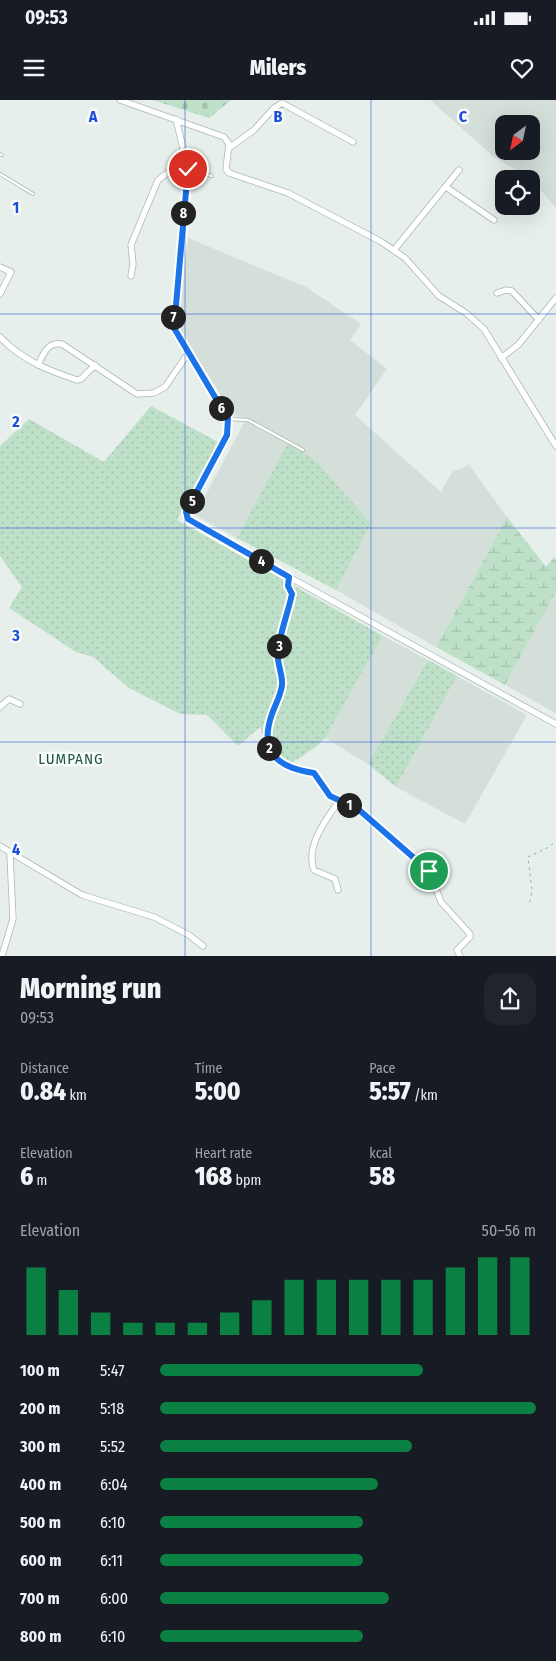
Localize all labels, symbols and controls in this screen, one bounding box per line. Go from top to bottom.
text: 09:53 [25,6,68,29]
icon: menu [20,54,48,82]
text: Milers [250,54,306,81]
icon: heart [508,54,536,82]
text: A [88,107,98,126]
text: B [274,107,283,126]
text: C [459,107,468,126]
north arrow [495,115,540,160]
map controls [495,115,540,215]
pin [167,148,209,190]
icon: check [174,155,202,183]
button: locate [495,170,540,215]
text: 1 [13,198,19,217]
pin: 8 [170,200,196,226]
text: 8 [180,205,187,222]
pin: 7 [160,304,186,330]
text: 7 [171,309,176,326]
pin: 6 [208,396,234,420]
text: 6 [218,400,225,417]
text: 2 [11,412,20,431]
pin: 5 [180,488,204,514]
text: 5 [189,493,196,510]
pin: 4 [248,548,274,574]
text: 4 [258,553,265,570]
text: 3 [11,626,20,645]
pin: 3 [266,634,292,658]
text: 3 [276,638,283,655]
pin: 2 [256,736,282,760]
text: 2 [266,740,273,757]
district label: LUMPANG [38,750,104,768]
pin: 1 [336,792,362,818]
text: 1 [347,797,352,814]
text: 4 [12,840,20,859]
pin [408,850,450,892]
icon: arrive [415,857,443,885]
text: Morning run [20,972,161,1005]
button: share [484,973,536,1025]
text: 09:53 [20,1008,54,1027]
text: Distance [20,1060,69,1077]
text: Time [195,1060,222,1077]
text: Pace [369,1060,395,1077]
text: 0.84 [20,1077,66,1107]
text: 5:00 [195,1077,241,1107]
text: 5:57 [369,1077,411,1107]
text: km [66,1087,87,1104]
text: /km [411,1087,438,1104]
text: Elevation [20,1145,73,1162]
text: Heart rate [195,1145,252,1162]
text: kcal [369,1145,392,1162]
text: 6 [20,1162,33,1192]
text: 168 [195,1162,232,1192]
text: 58 [369,1162,395,1192]
text: m [33,1172,47,1189]
text: bpm [232,1172,261,1189]
text: Elevation [20,1221,80,1240]
text: 50–56 m [482,1221,536,1240]
text: 100 m [20,1361,60,1380]
text: 5:47 [100,1361,125,1380]
text: 200 m [20,1399,60,1418]
text: 5:18 [100,1399,124,1418]
text: 300 m [20,1437,61,1456]
text: 5:52 [100,1437,125,1456]
text: 400 m [20,1475,61,1494]
text: 6:04 [100,1475,127,1494]
text: 500 m [20,1513,61,1532]
text: 6:10 [100,1513,125,1532]
text: 600 m [20,1551,61,1570]
text: 6:11 [100,1551,123,1570]
text: 700 m [20,1589,60,1608]
text: 6:00 [100,1589,128,1608]
text: 800 m [20,1627,61,1646]
text: 6:10 [100,1627,125,1646]

